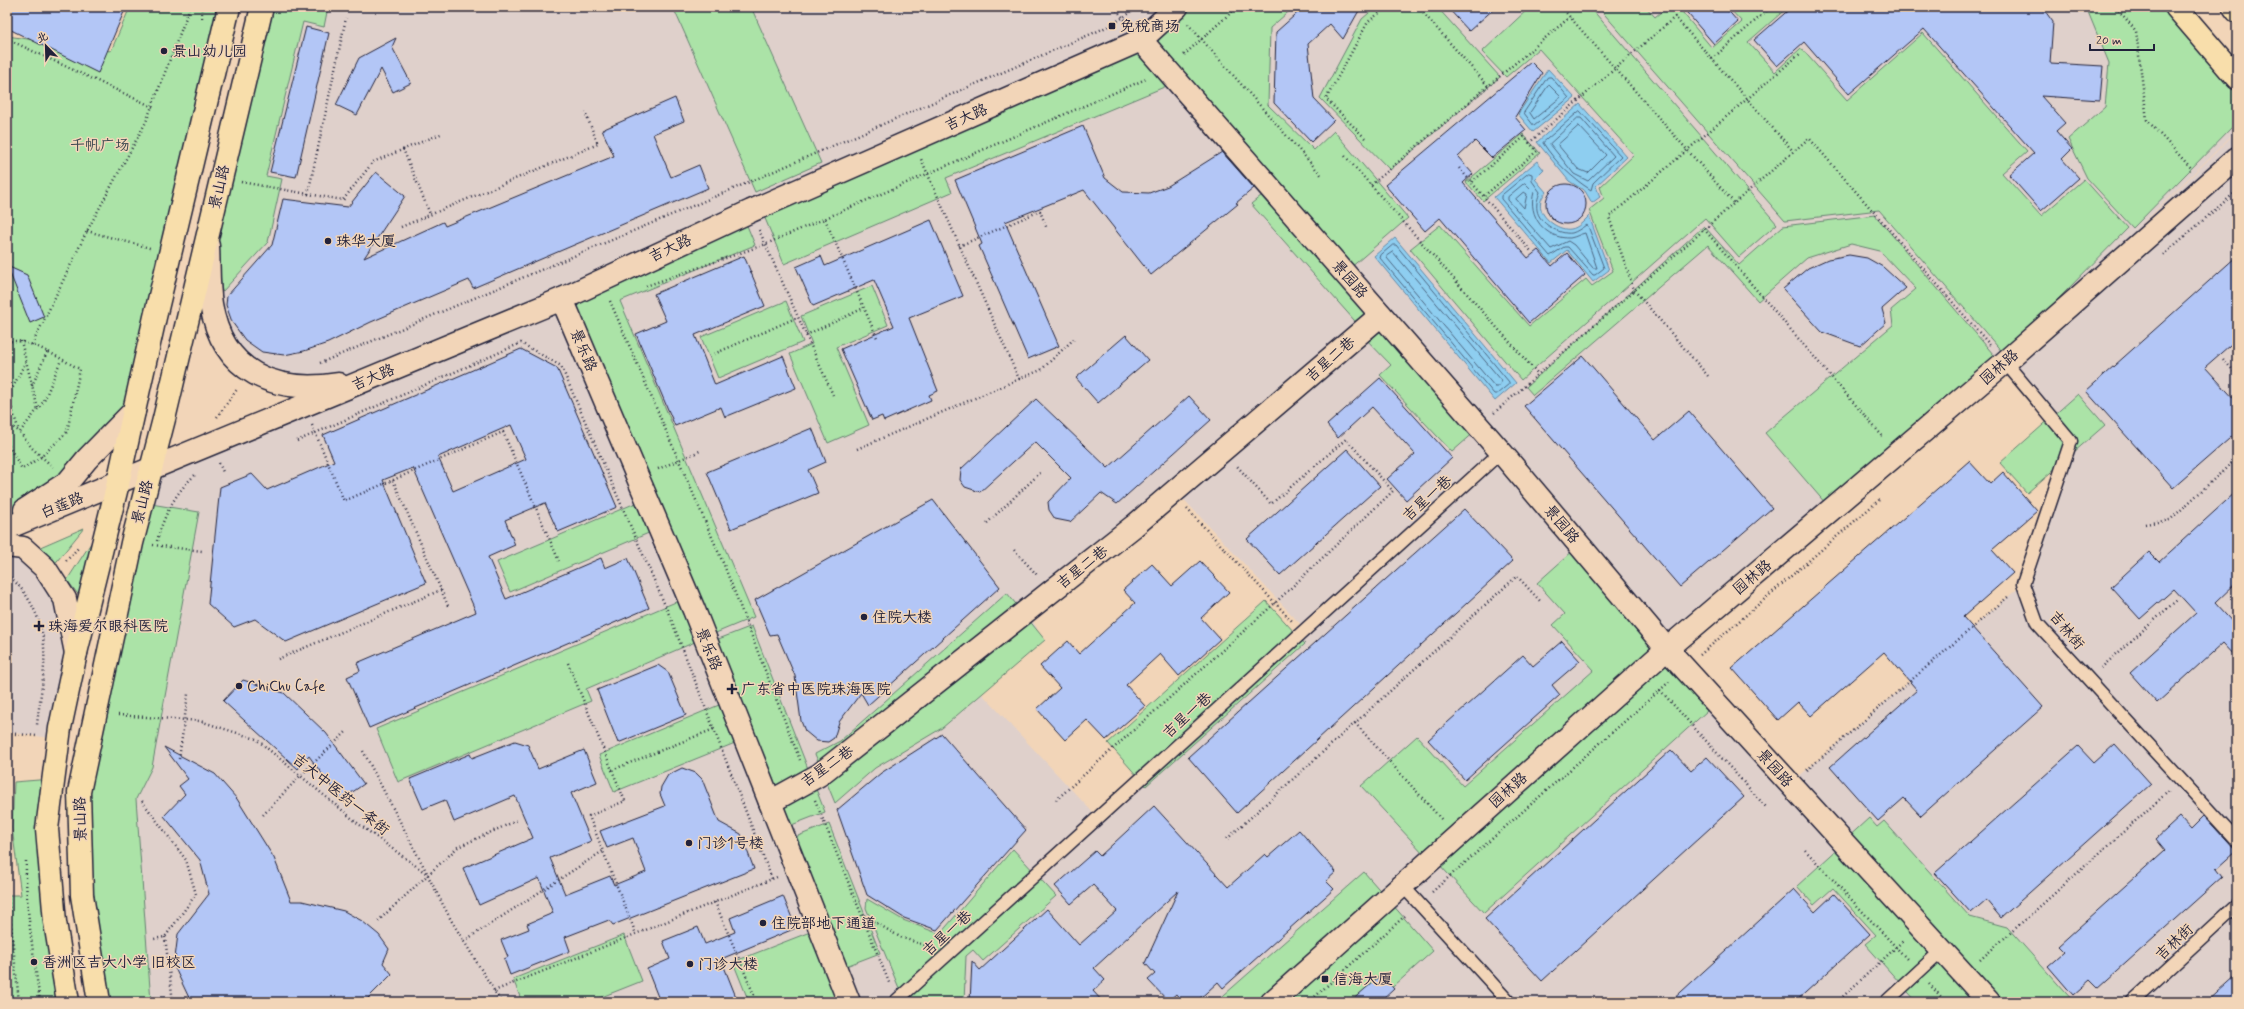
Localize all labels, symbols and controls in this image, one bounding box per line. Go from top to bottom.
place label: 免税商场 [1120,17,1180,37]
marker: 免税商场 [1107,21,1117,31]
north arrow [26,26,66,66]
scale bar [2090,26,2154,52]
text: 北 [35,29,50,46]
text: 20 m [2096,33,2122,49]
place label: 景山幼儿园 [172,42,247,62]
marker: 景山幼儿园 [159,46,169,56]
street label: 吉大路 [942,100,991,136]
park label: 千帆广场 [70,136,130,156]
street label: 景山路 [205,163,235,211]
street label: 吉大路 [646,230,695,267]
place label: 珠华大厦 [336,232,396,252]
marker: 珠华大厦 [323,236,333,246]
street label: 景园路 [1327,256,1372,303]
street label: 景乐路 [565,326,601,375]
street label: 吉星二巷 [1301,333,1360,387]
street label: 园林路 [1976,345,2023,390]
street label: 吉大路 [349,360,398,396]
street label: 吉星一巷 [1399,471,1457,526]
street label: 景山路 [128,478,158,527]
street label: 白莲路 [38,488,87,524]
street label: 景园路 [1539,501,1583,548]
street label: 吉星二巷 [1053,541,1112,594]
street label: 园林路 [1729,556,1776,600]
street label: 吉林街 [2044,607,2088,654]
place label: 住院大楼 [872,608,932,628]
marker: 住院大楼 [859,612,869,622]
place label: 珠海爱尔眼科医院 [48,617,168,637]
marker: 珠海爱尔眼科医院 [33,620,45,632]
street label: 景乐路 [690,625,726,674]
place label: ChiChu Cafe [247,677,325,697]
place label: 广东省中医院珠海医院 [741,680,891,700]
marker: ChiChu Cafe [234,681,244,691]
marker: 广东省中医院珠海医院 [726,683,738,695]
street label: 吉星一巷 [1159,688,1217,743]
street label: 吉星二巷 [797,741,858,792]
street label: 景园路 [1752,745,1797,792]
street label: 吉大中医药一条街 [287,749,393,840]
street label: 园林路 [1485,768,1532,813]
street label: 景山路 [71,796,91,842]
place label: 门诊1号楼 [697,834,764,854]
marker: 门诊1号楼 [684,838,694,848]
street label: 吉星一巷 [919,906,977,961]
place label: 住院部地下通道 [771,914,876,934]
marker: 住院部地下通道 [758,918,768,928]
street label: 吉林街 [2151,920,2198,965]
place label: 香洲区吉大小学 旧校区 [42,953,196,973]
place label: 门诊大楼 [698,955,758,975]
marker: 香洲区吉大小学 旧校区 [29,957,39,967]
marker: 门诊大楼 [685,959,695,969]
place label: 信海大厦 [1333,970,1393,990]
marker: 信海大厦 [1320,974,1330,984]

